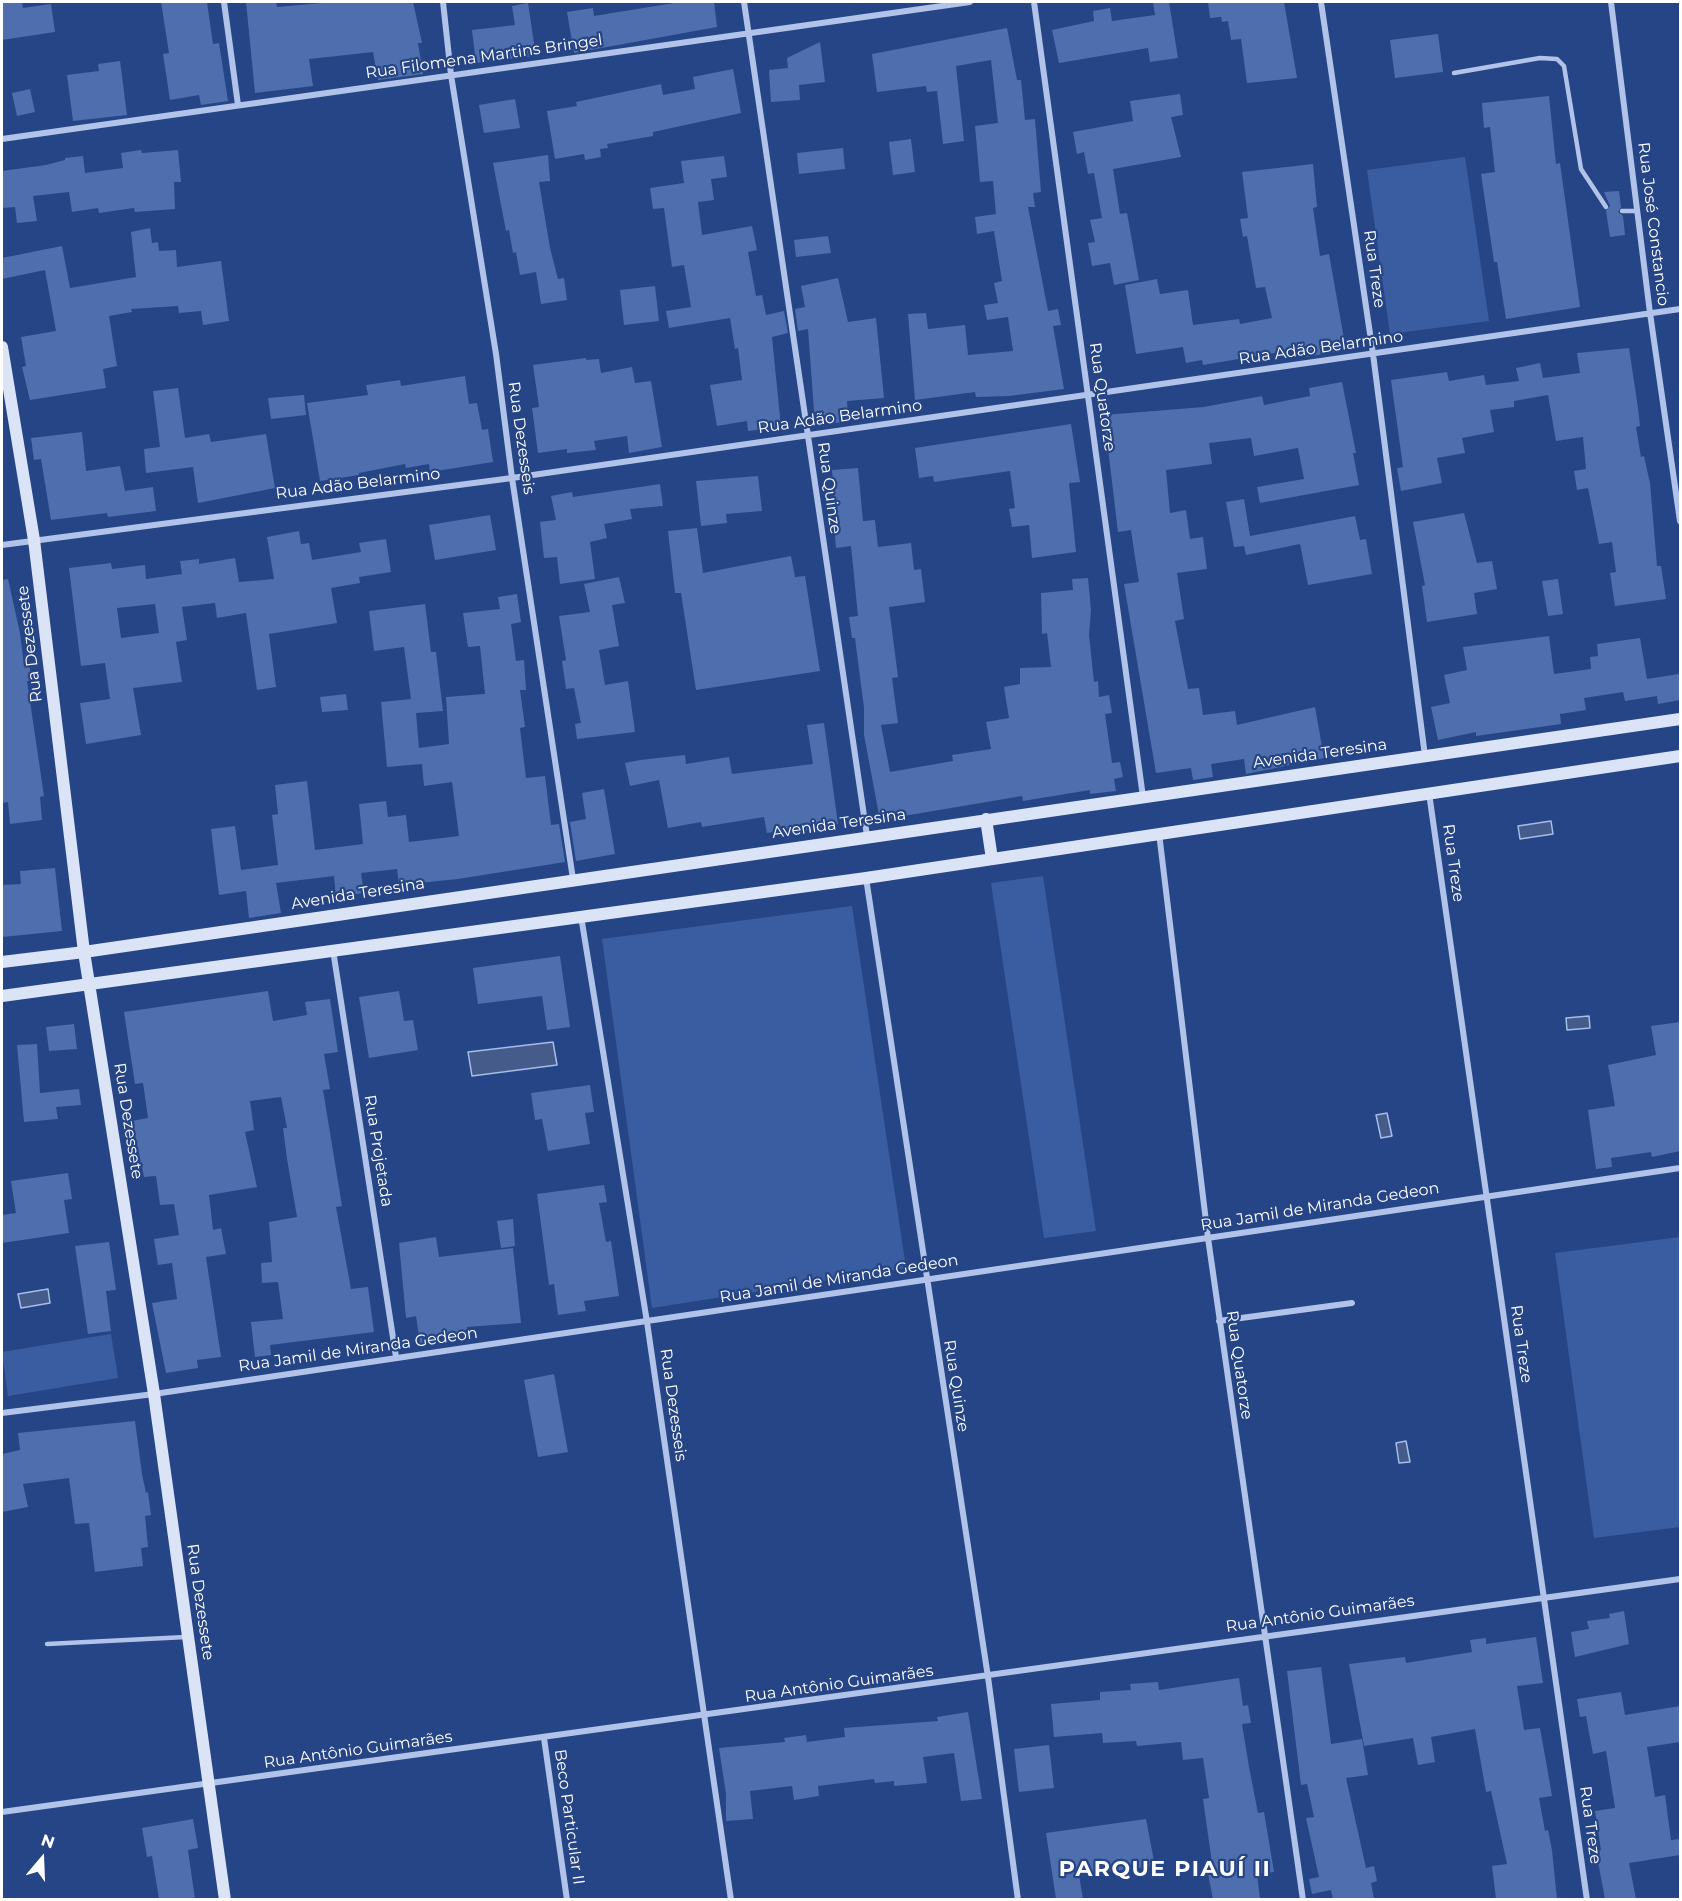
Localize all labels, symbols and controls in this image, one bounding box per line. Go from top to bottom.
street label: Rua Filomena Martins Bringel [364,31,604,83]
street label: Rua José Constancio [1633,141,1673,307]
street label: Rua Treze [1359,229,1389,309]
street label: Rua Adão Belarmino [1238,327,1404,369]
street label: Rua Quatorze [1085,341,1119,453]
street label: Rua Dezesseis [504,380,538,496]
street label: Rua Adão Belarmino [757,396,923,438]
street label: Rua Quinze [813,441,845,535]
street label: Rua Adão Belarmino [275,464,441,504]
street label: Rua Dezessete [13,584,47,704]
street label: Avenida Teresina [1252,735,1388,773]
street label: Avenida Teresina [771,805,907,843]
street label: Rua Treze [1438,823,1468,903]
street label: Avenida Teresina [290,874,426,914]
street label: Rua Dezessete [109,1061,147,1181]
street label: Rua Projetada [360,1094,396,1208]
street label: Rua Jamil de Miranda Gedeon [1199,1179,1441,1235]
street label: Rua Jamil de Miranda Gedeon [718,1251,960,1307]
street label: Rua Treze [1506,1304,1536,1384]
street label: Rua Quatorze [1222,1309,1256,1421]
street label: Rua Jamil de Miranda Gedeon [237,1324,479,1376]
street label: Rua Quinze [939,1339,973,1433]
street label: Rua Dezesseis [656,1347,690,1463]
street label: Rua Dezessete [182,1542,218,1662]
street label: Rua Antônio Guimarães [1224,1591,1416,1637]
street label: Rua Antônio Guimarães [743,1661,935,1707]
street label: Rua Antônio Guimarães [262,1727,454,1773]
street label: Beco Particular II [550,1748,588,1886]
street label: Rua Treze [1575,1785,1605,1865]
north arrow [12,1829,72,1889]
text: N [39,1830,57,1853]
district label: PARQUE PIAUÍ II [1059,1857,1271,1883]

